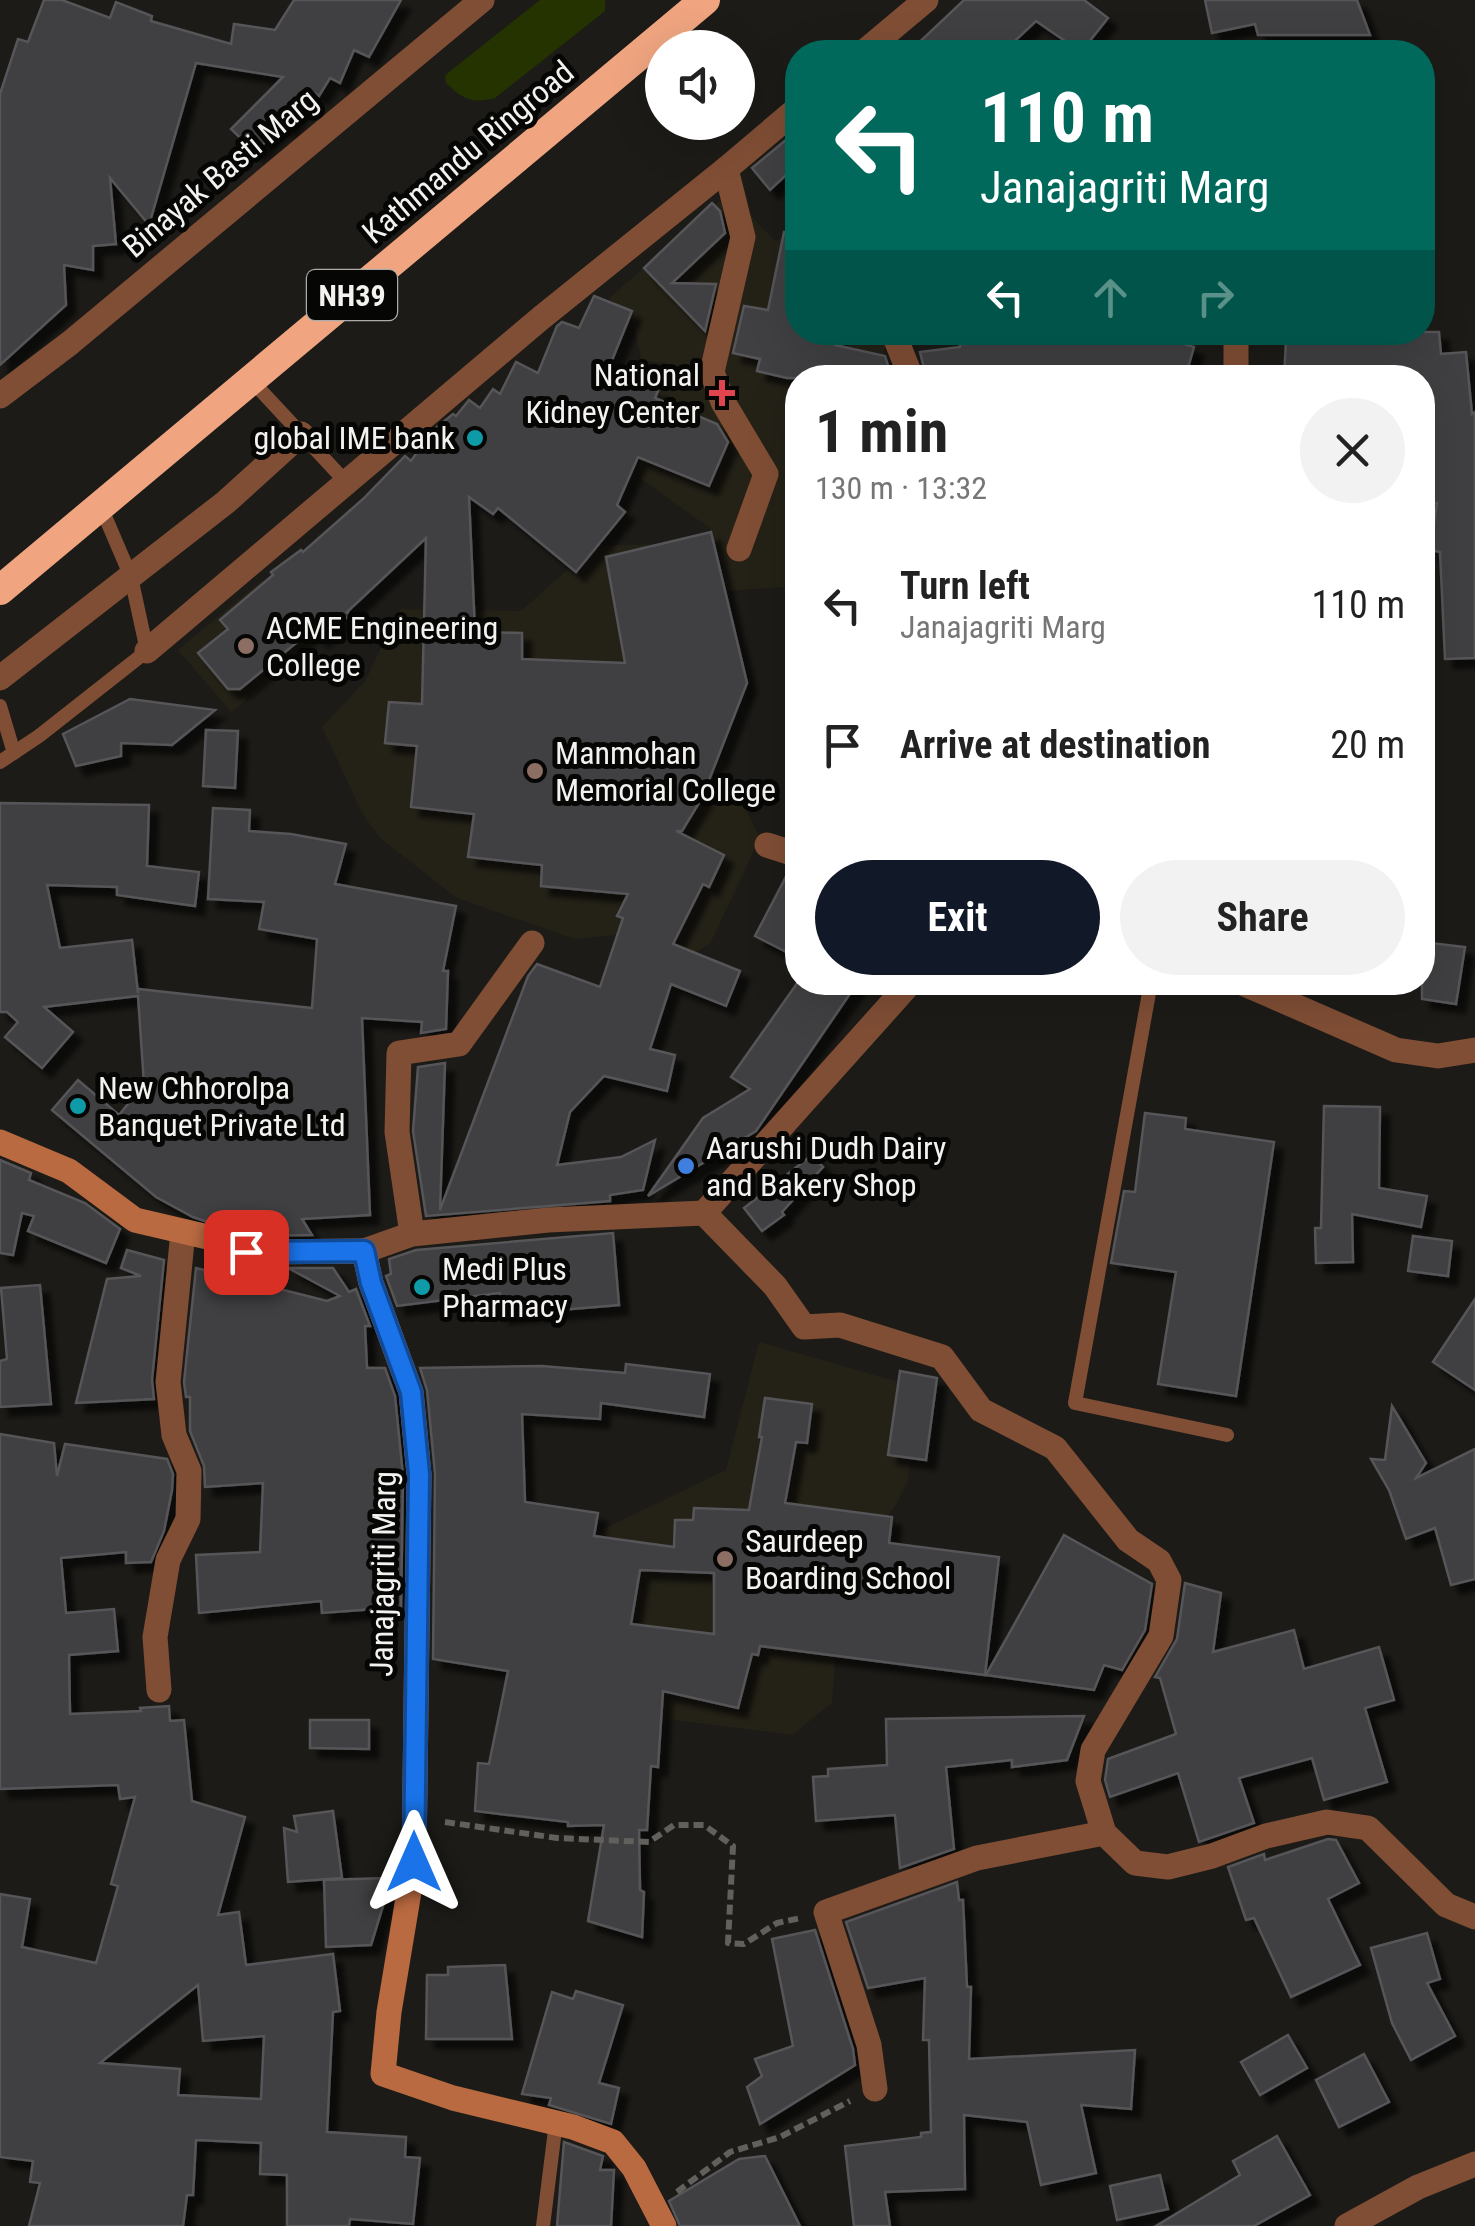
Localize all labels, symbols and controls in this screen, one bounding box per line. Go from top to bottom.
map controls [645,30,755,140]
button: sound [645,30,755,140]
street label: Kathmandu Ringroad [355,53,581,251]
text: 110 m [980,77,1154,159]
icon: left [815,80,945,210]
street label: Binayak Basti Marg [115,81,325,265]
text: Janajagriti Marg [980,161,1270,214]
road number: NH39 [307,270,397,320]
icon: left [978,270,1033,325]
icon: ahead [1083,270,1138,325]
icon: right [1188,270,1243,325]
place label: National Kidney Center [526,356,700,431]
marker: National Kidney Center [709,380,735,406]
text: 1 min [815,396,948,467]
button: close [1300,398,1405,503]
place label: global IME bank [254,419,456,457]
marker: global IME bank [464,427,486,449]
text: 130 m · 13:32 [815,469,987,507]
text: Turn left [900,564,1030,608]
icon: left [815,578,870,633]
text: 110 m [1311,583,1405,627]
text: Janajagriti Marg [900,608,1106,646]
place label: ACME Engineering College [266,609,498,684]
marker: ACME Engineering College [235,635,257,657]
icon: arrive [815,718,870,773]
text: Arrive at destination [900,723,1210,767]
text: 20 m [1330,723,1405,767]
place label: Manmohan Memorial College [555,734,776,809]
marker: Manmohan Memorial College [524,760,546,782]
button: Exit [815,860,1100,975]
button: Share [1120,860,1405,975]
place label: New Chhorolpa Banquet Private Ltd [98,1069,346,1144]
marker: New Chhorolpa Banquet Private Ltd [67,1095,89,1117]
place label: Aarushi Dudh Dairy and Bakery Shop [706,1129,946,1204]
marker: Aarushi Dudh Dairy and Bakery Shop [675,1155,697,1177]
pin [204,1210,289,1295]
icon: arrive [219,1225,274,1280]
place label: Medi Plus Pharmacy [442,1250,568,1325]
marker: Medi Plus Pharmacy [411,1276,433,1298]
street label: Janajagriti Marg [362,1471,404,1677]
place label: Saurdeep Boarding School [745,1522,951,1597]
marker: Saurdeep Boarding School [714,1548,736,1570]
position arrow [362,1810,466,1914]

